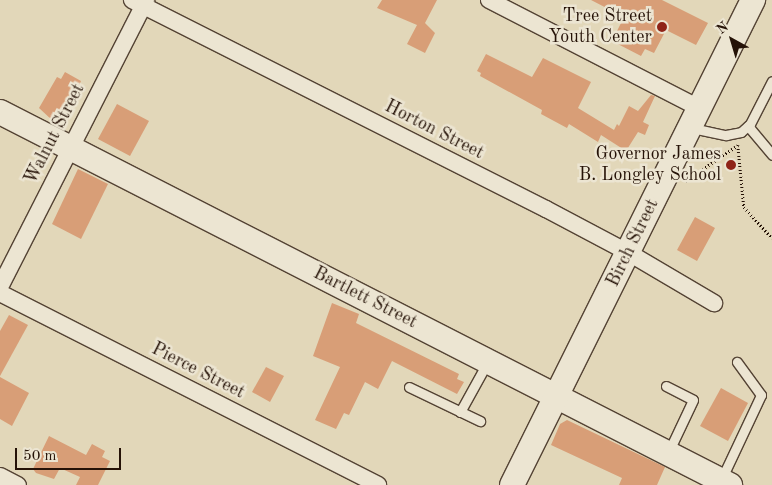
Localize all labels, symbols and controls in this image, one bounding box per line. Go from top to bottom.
place label: Tree Street Youth Center [549,6,652,48]
north arrow [707,15,757,65]
text: N [714,20,731,37]
marker: Tree Street Youth Center [656,21,668,33]
street label: Walnut Street [20,80,90,188]
street label: Horton Street [381,96,487,164]
place label: Governor James B. Longley School [579,144,721,186]
marker: Governor James B. Longley School [725,159,737,171]
street label: Birch Street [602,196,664,290]
street label: Bartlett Street [310,263,420,333]
street label: Pierce Street [148,338,248,404]
scale bar [18,438,124,470]
text: 50 m [23,449,57,464]

